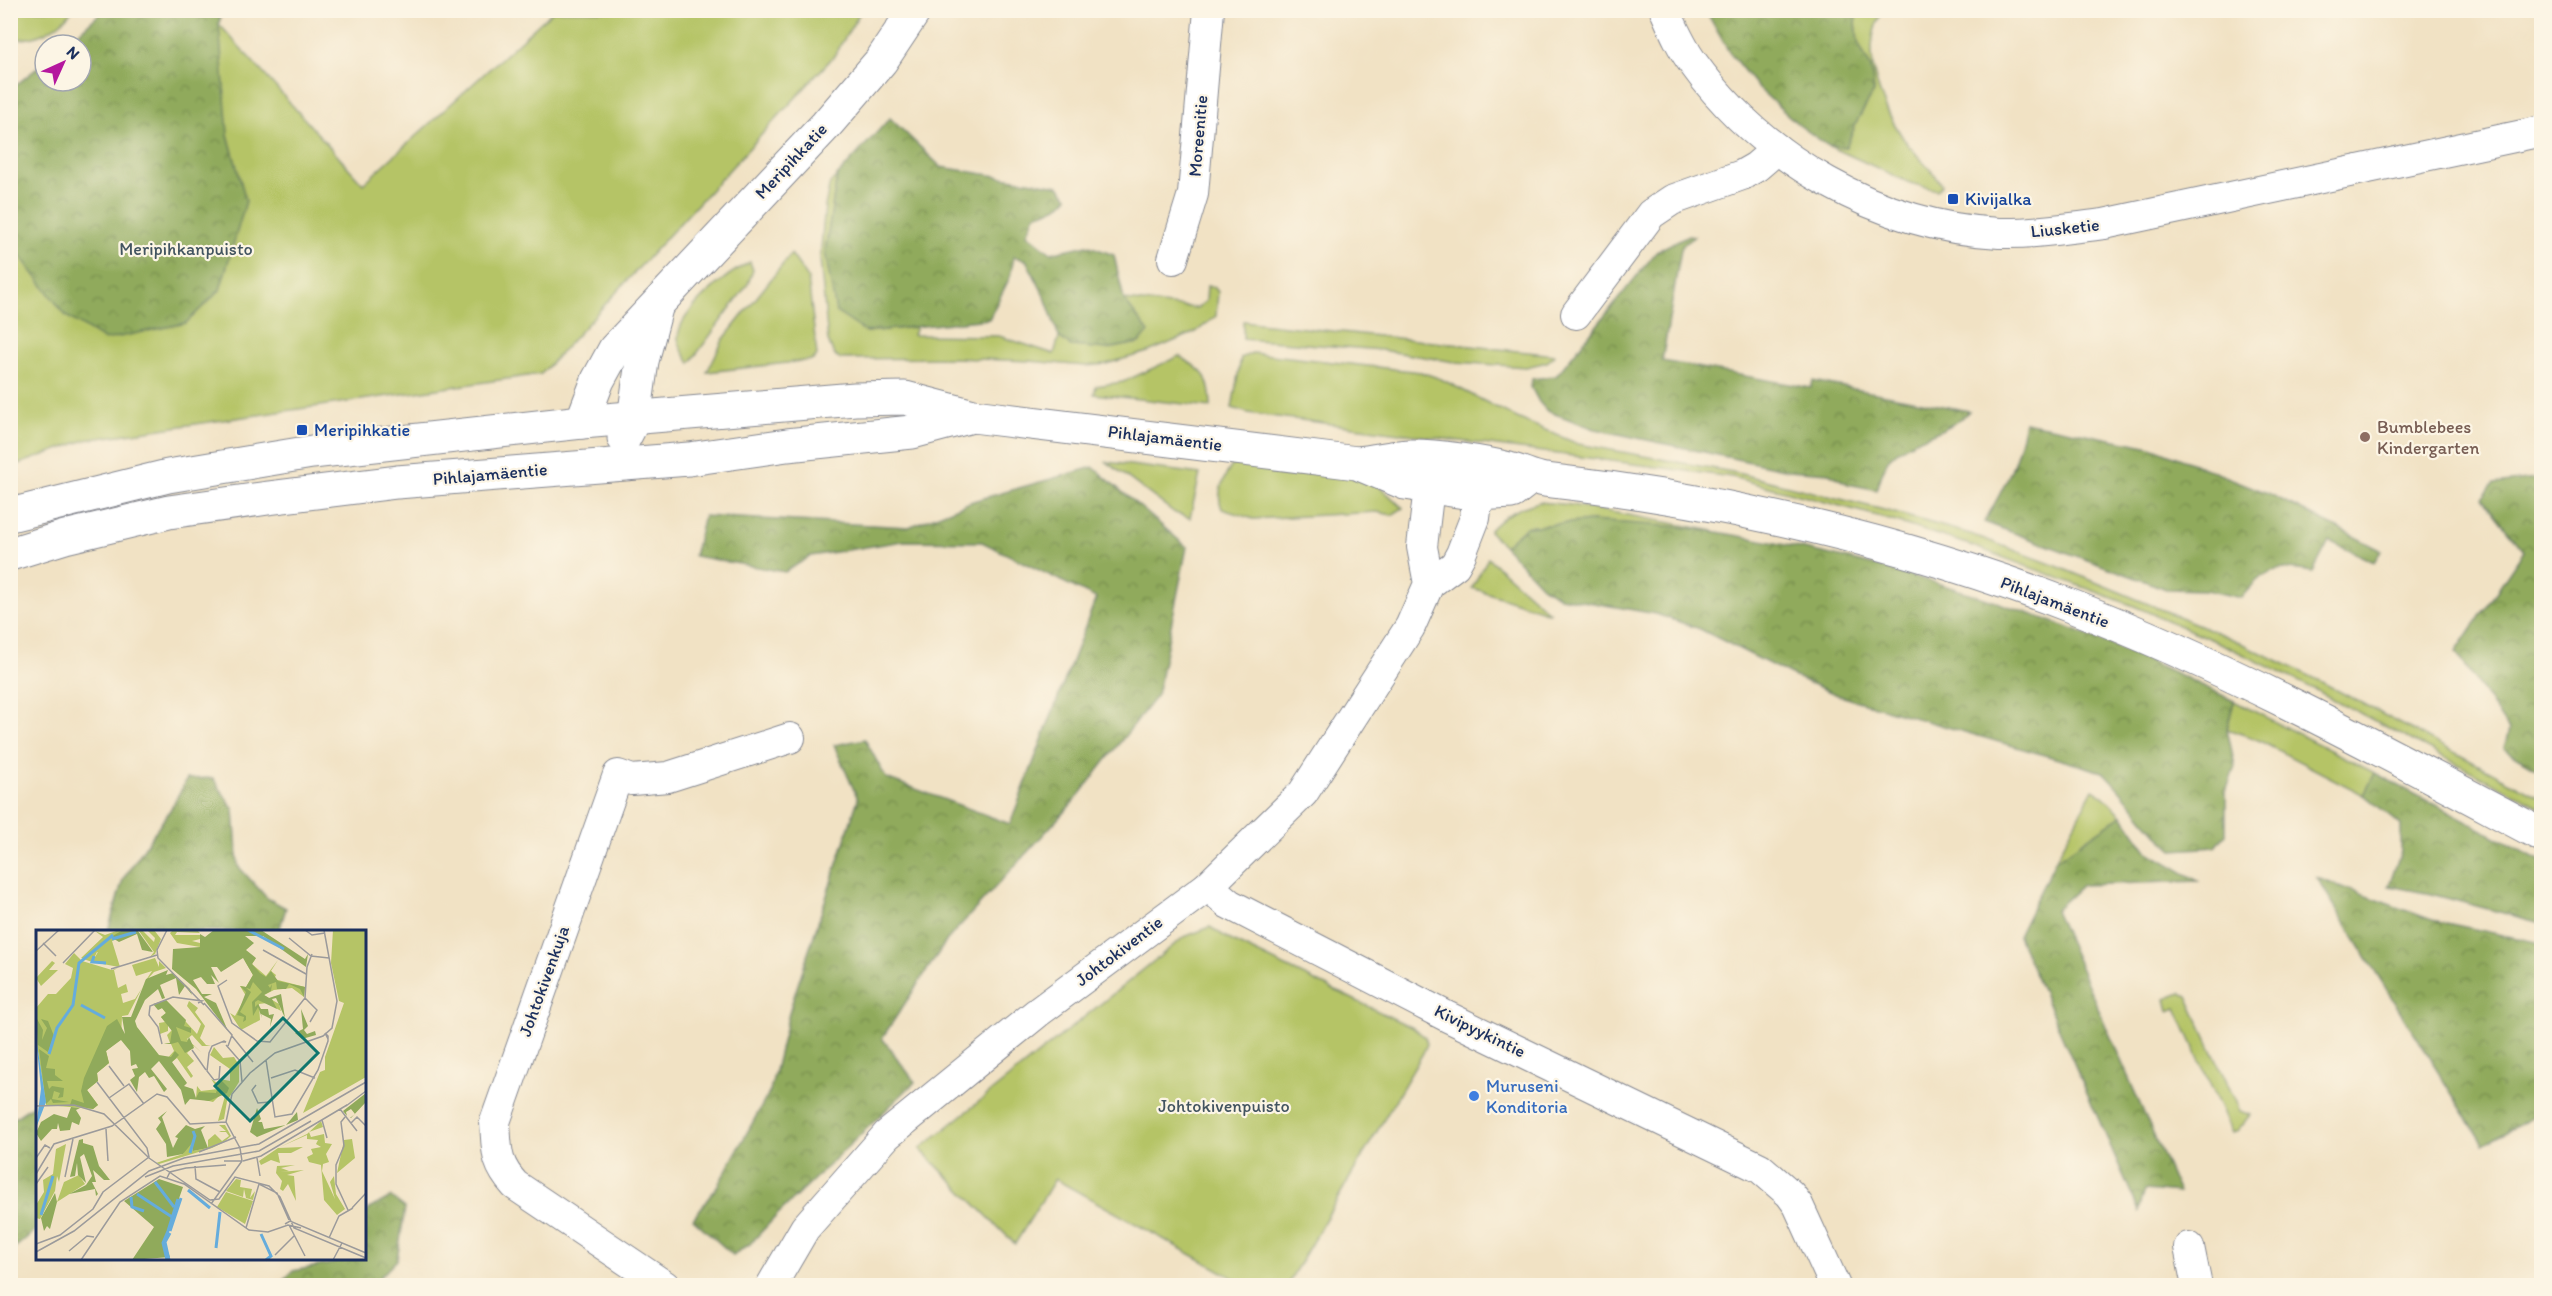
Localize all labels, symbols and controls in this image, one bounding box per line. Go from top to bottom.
north arrow [33,33,93,93]
text: N [63,42,84,63]
street label: Moreenitie [1183,94,1213,178]
street label: Meripihkatie [750,118,832,204]
place label: Kivijalka [1965,188,2032,210]
marker: Kivijalka [1946,192,1960,206]
street label: Liusketie [2029,213,2101,243]
park label: Meripihkanpuisto [119,238,253,260]
place label: Bumblebees Kindergarten [2377,416,2480,459]
place label: Meripihkatie [314,419,410,441]
street label: Pihlajamäentie [1107,420,1223,456]
marker: Meripihkatie [295,423,309,437]
marker: Bumblebees Kindergarten [2358,430,2372,444]
street label: Pihlajamäentie [432,458,548,490]
street label: Pihlajamäentie [1997,571,2113,633]
street label: Johtokiventie [1071,911,1167,991]
street label: Johtokivenkuja [514,922,574,1040]
inset map [36,930,366,1260]
street label: Kivipyykintie [1431,999,1529,1063]
place label: Muruseni Konditoria [1486,1075,1568,1118]
marker: Muruseni Konditoria [1467,1089,1481,1103]
park label: Johtokivenpuisto [1158,1095,1290,1117]

